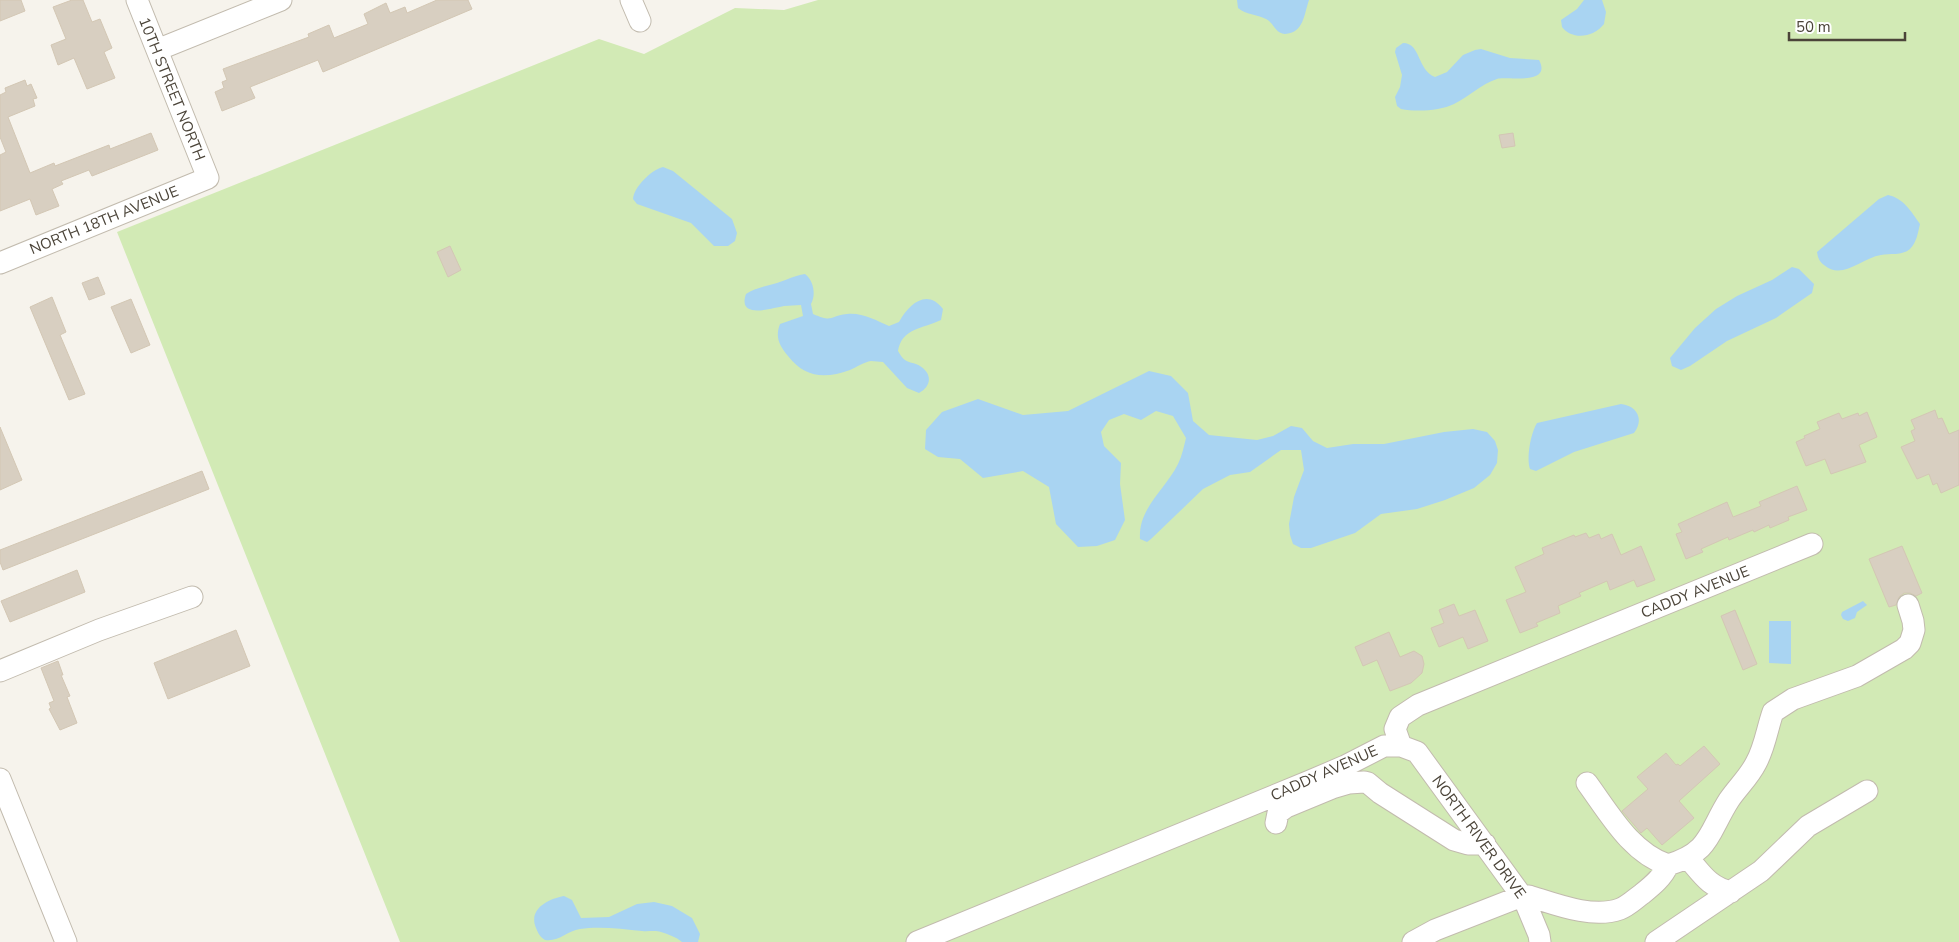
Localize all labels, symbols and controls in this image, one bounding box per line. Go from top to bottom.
scale bar [1789,10,1905,42]
street label: 10TH STREET NORTH [134,14,210,164]
text: 50 m [1796,17,1831,37]
street label: NORTH 18TH AVENUE [27,181,181,259]
street label: CADDY AVENUE [1638,561,1752,623]
street label: CADDY AVENUE [1267,740,1381,806]
street label: NORTH RIVER DRIVE [1428,771,1530,903]

